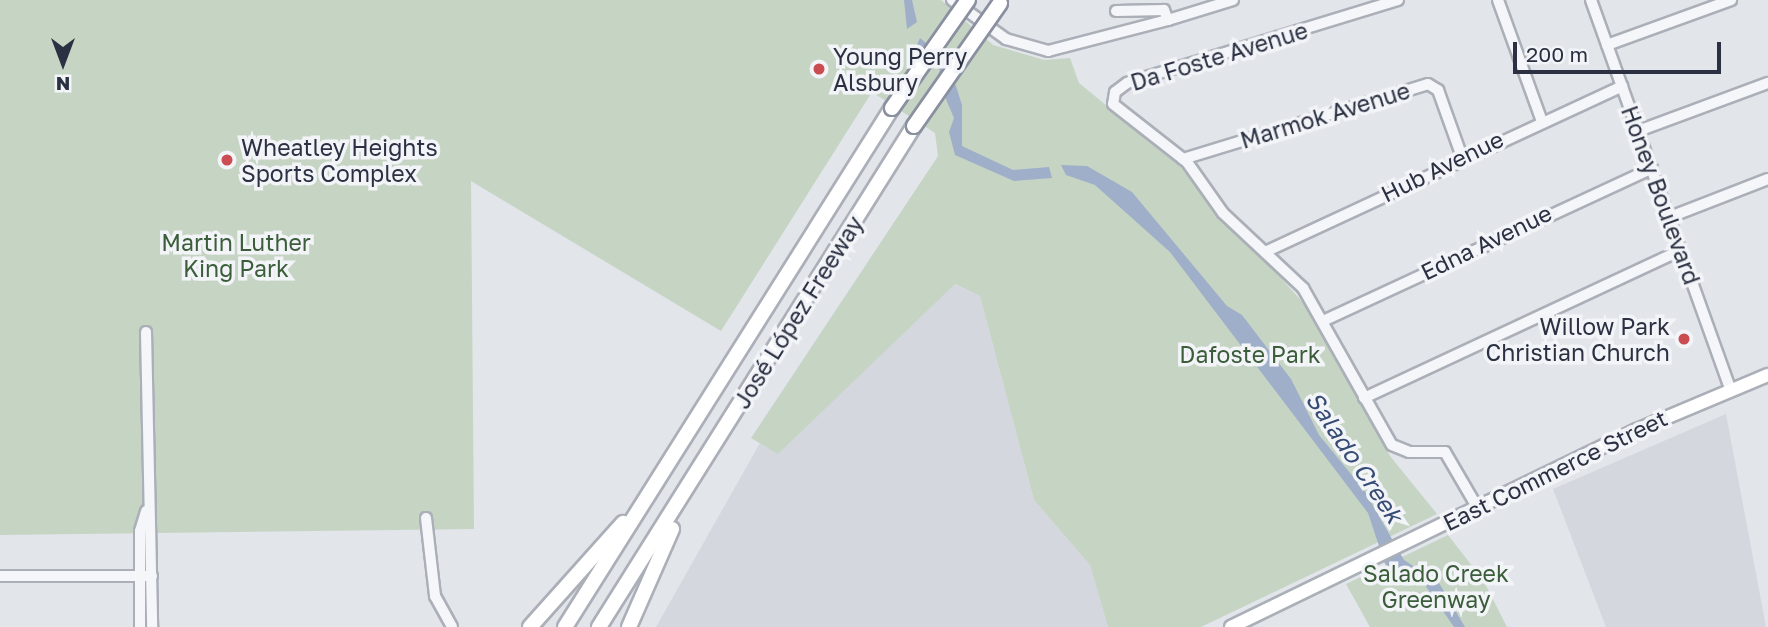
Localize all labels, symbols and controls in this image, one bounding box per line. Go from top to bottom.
street label: Da Foste Avenue [1127,16,1311,96]
north arrow [28,28,98,98]
scale bar [1516,28,1724,72]
text: 200 m [1526,41,1588,67]
place label: Young Perry Alsbury [833,42,967,96]
marker: Young Perry Alsbury [811,61,827,77]
text: N [56,73,70,96]
street label: Marmok Avenue [1237,76,1413,154]
street label: Honey Boulevard [1616,102,1706,288]
street label: Hub Avenue [1376,125,1508,207]
place label: Wheatley Heights Sports Complex [241,133,438,187]
marker: Wheatley Heights Sports Complex [219,152,235,168]
street label: Edna Avenue [1416,198,1556,286]
street label: José López Freeway [727,211,869,413]
park label: Martin Luther King Park [161,228,311,282]
place label: Willow Park Christian Church [1486,312,1670,366]
marker: Willow Park Christian Church [1676,331,1692,347]
park label: Dafoste Park [1179,340,1321,368]
water label: Salado Creek [1301,386,1409,528]
street label: East Commerce Street [1438,404,1672,536]
park label: Salado Creek Greenway [1363,559,1509,613]

